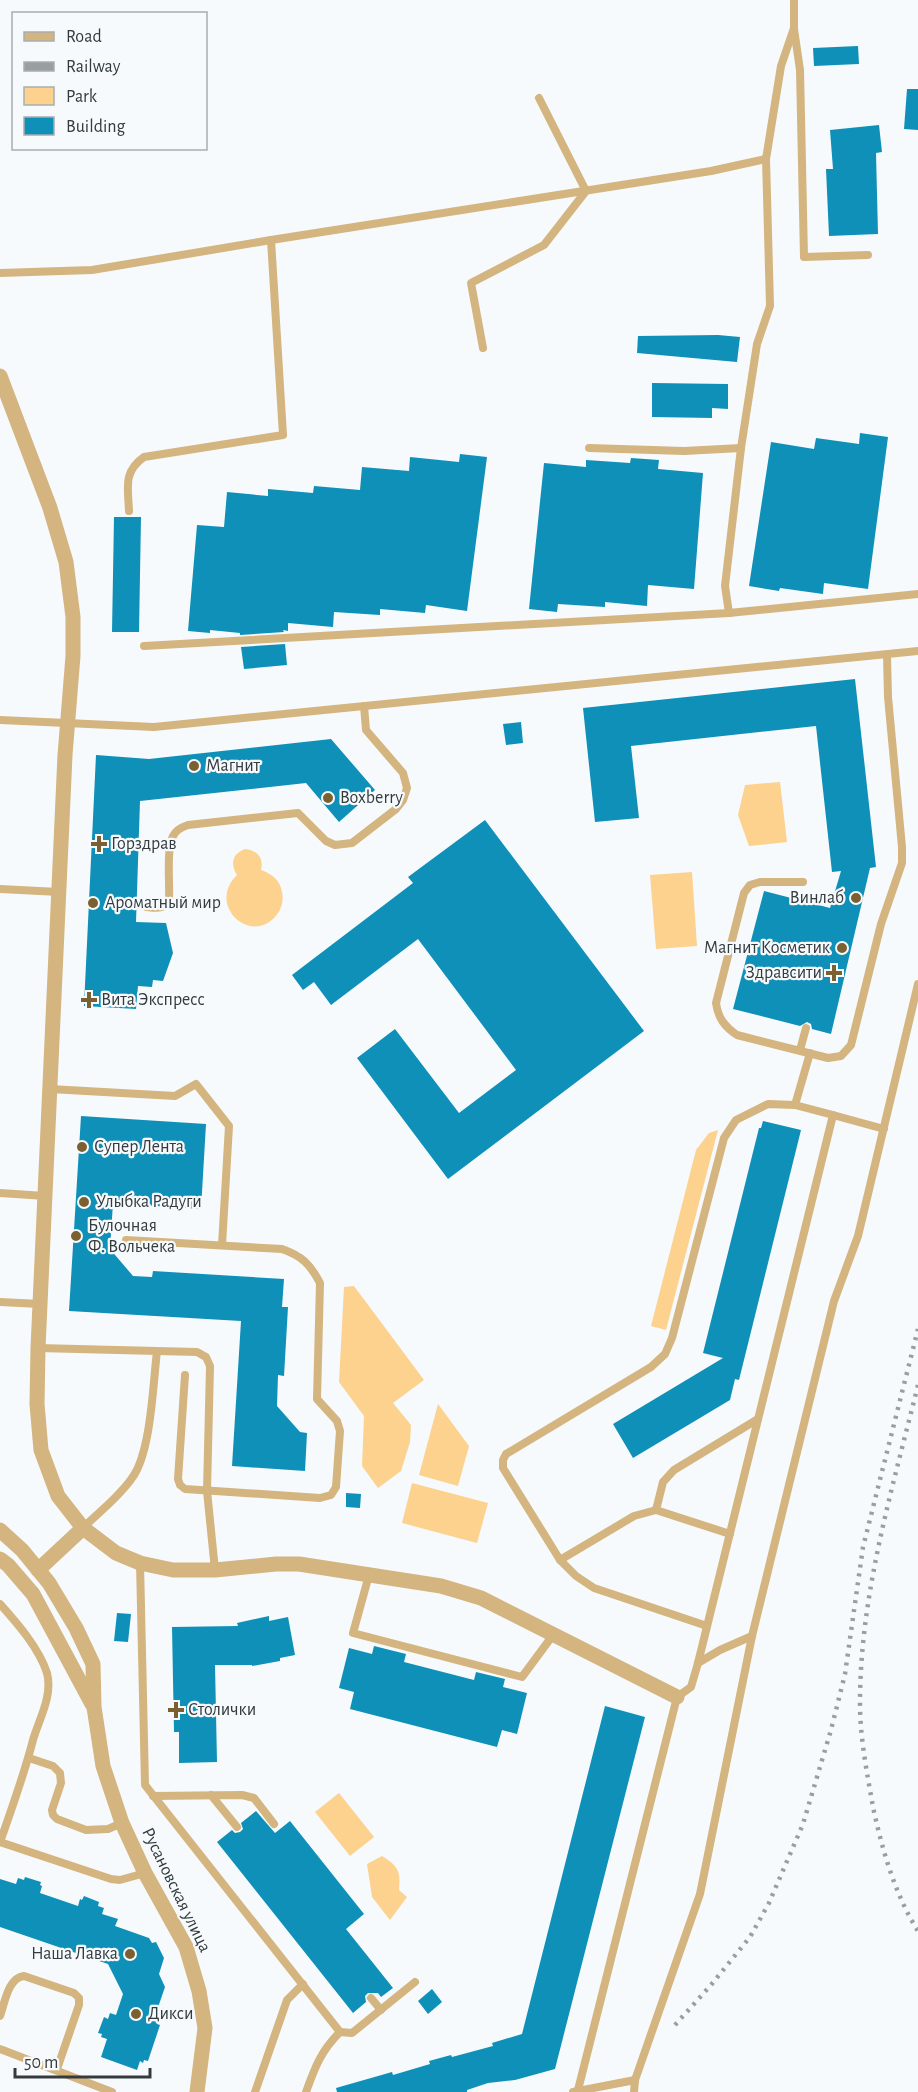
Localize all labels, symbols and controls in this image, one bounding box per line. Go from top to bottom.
legend [12,12,207,150]
text: Road [66,28,102,46]
text: Railway [66,58,121,76]
text: Park [66,88,98,106]
text: Building [66,118,126,136]
place label: Магнит [206,757,261,775]
marker: Магнит [187,759,201,773]
place label: Boxberry [340,789,403,807]
marker: Boxberry [321,791,335,805]
place label: Горздрав [111,835,177,853]
marker: Горздрав [92,837,106,851]
place label: Винлаб [790,888,844,907]
marker: Винлаб [849,891,863,905]
place label: Ароматный мир [105,894,221,912]
marker: Ароматный мир [86,896,100,910]
place label: Магнит Косметик [704,939,831,957]
marker: Магнит Косметик [835,941,849,955]
place label: Здравсити [746,964,822,982]
marker: Здравсити [827,966,841,980]
place label: Вита Экспресс [101,991,205,1009]
marker: Вита Экспресс [82,993,96,1007]
place label: Супер Лента [94,1138,184,1156]
marker: Супер Лента [75,1140,89,1154]
place label: Улыбка Радуги [96,1192,202,1211]
marker: Улыбка Радуги [77,1195,91,1209]
place label: Булочная Ф. Вольчека [88,1217,175,1256]
marker: Булочная Ф. Вольчека [69,1229,83,1243]
place label: Столички [188,1701,256,1719]
marker: Столички [169,1703,183,1717]
street label: Русановская улица [138,1825,214,1955]
place label: Наша Лавка [31,1945,118,1963]
marker: Наша Лавка [123,1947,137,1961]
place label: Дикси [148,2005,194,2023]
marker: Дикси [129,2007,143,2021]
scale bar [15,2041,150,2079]
text: 50 m [24,2054,58,2072]

